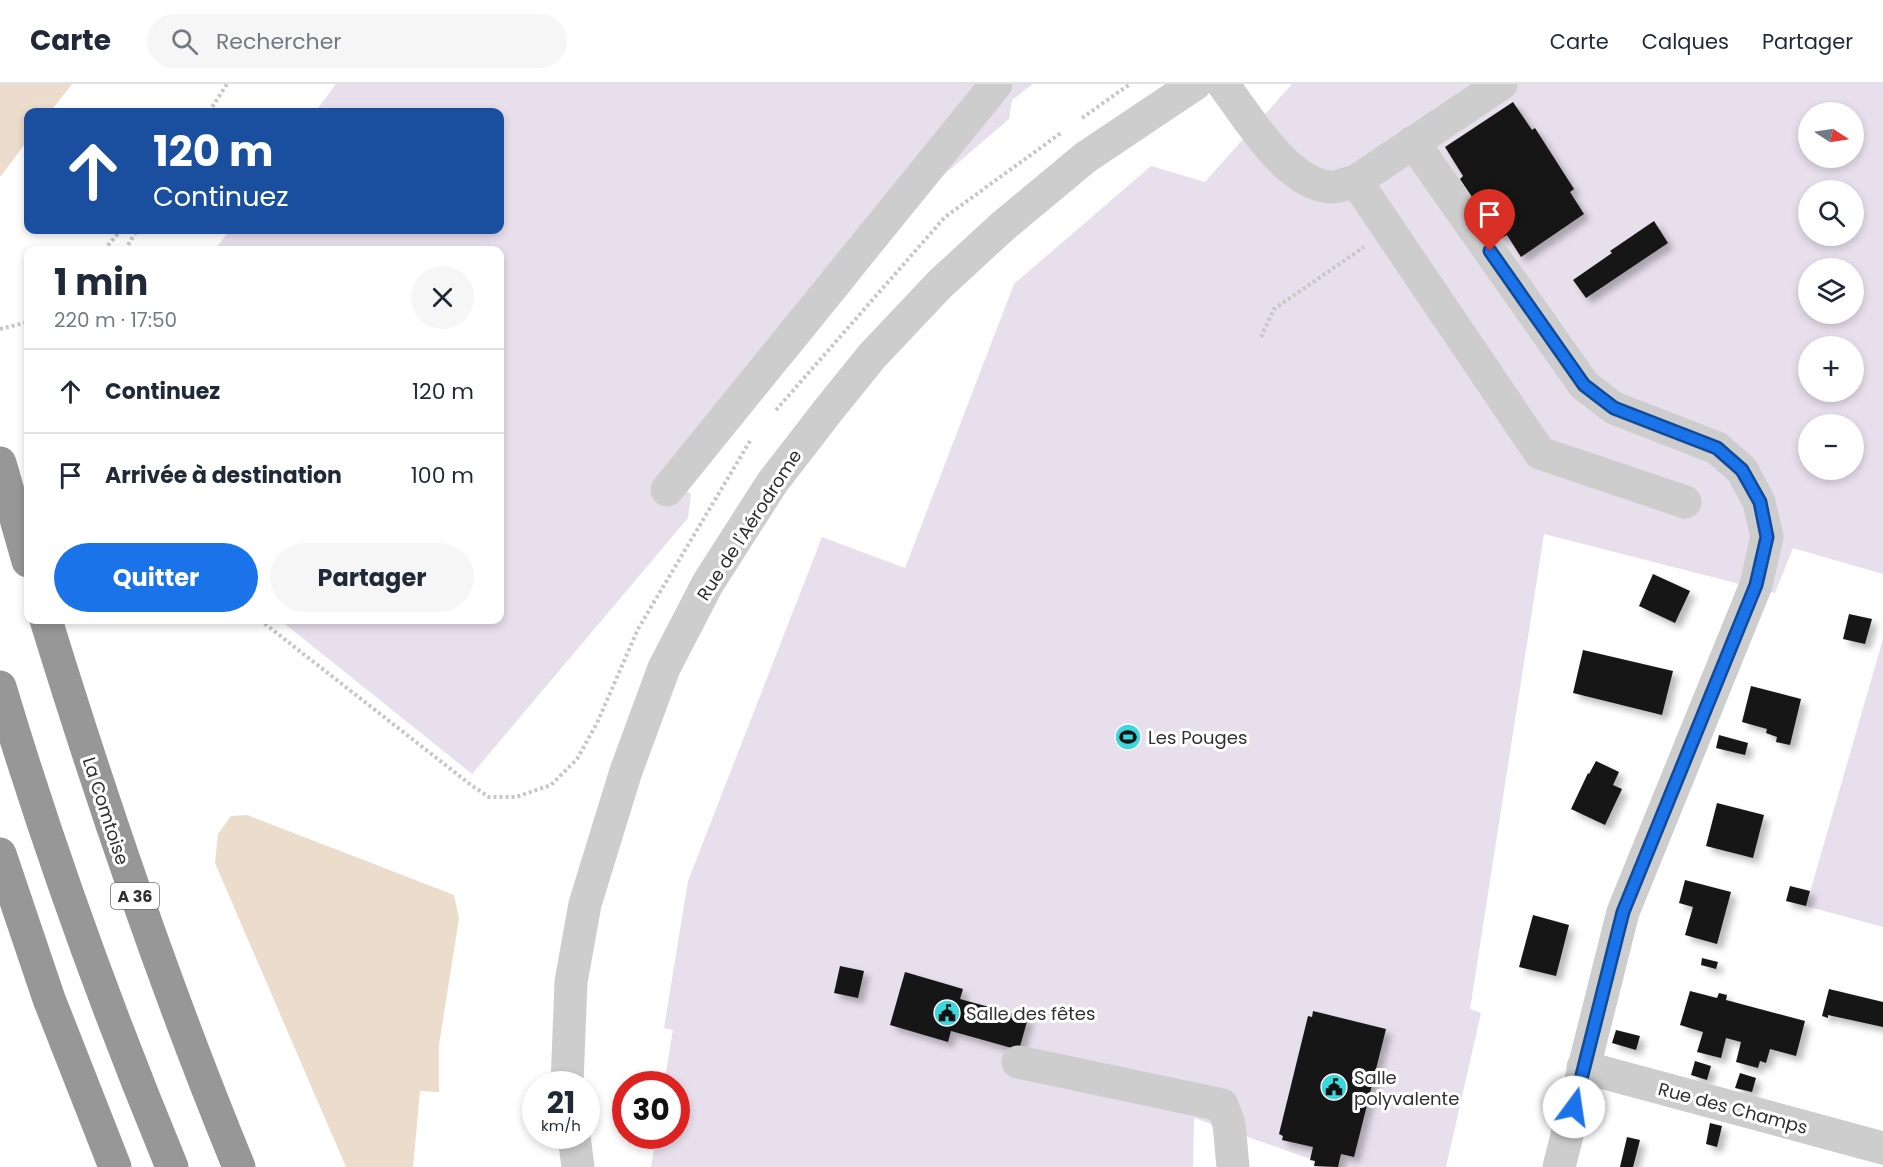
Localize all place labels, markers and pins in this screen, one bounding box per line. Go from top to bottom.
pin [1464,189,1515,251]
sports icon: Les Pouges [1113,722,1143,752]
place label: Les Pouges [1148,725,1247,750]
public building icon: Salle des fêtes [932,998,962,1028]
place label: Salle des fêtes [966,1001,1095,1026]
place label: Salle polyvalente [1354,1065,1459,1111]
public building icon: Salle polyvalente [1319,1072,1349,1102]

